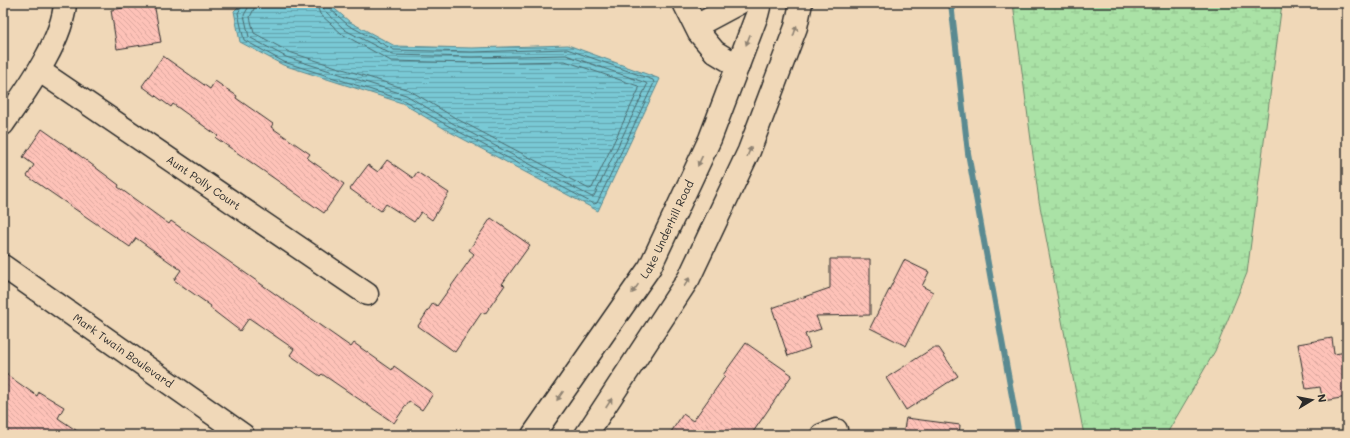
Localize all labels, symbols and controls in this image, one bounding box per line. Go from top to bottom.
one-way arrow [792,24,798,36]
one-way arrow [744,35,750,47]
one-way arrow [746,146,752,158]
street label: Aunt Polly Court [164,151,244,213]
one-way arrow [697,155,703,167]
street label: Lake Underhill Road [636,177,697,281]
one-way arrow [683,276,690,288]
one-way arrow [631,284,639,294]
street label: Mark Twain Boulevard [70,310,177,391]
north arrow [1292,380,1332,420]
one-way arrow [557,390,564,401]
text: N [1314,393,1330,404]
one-way arrow [605,397,612,409]

